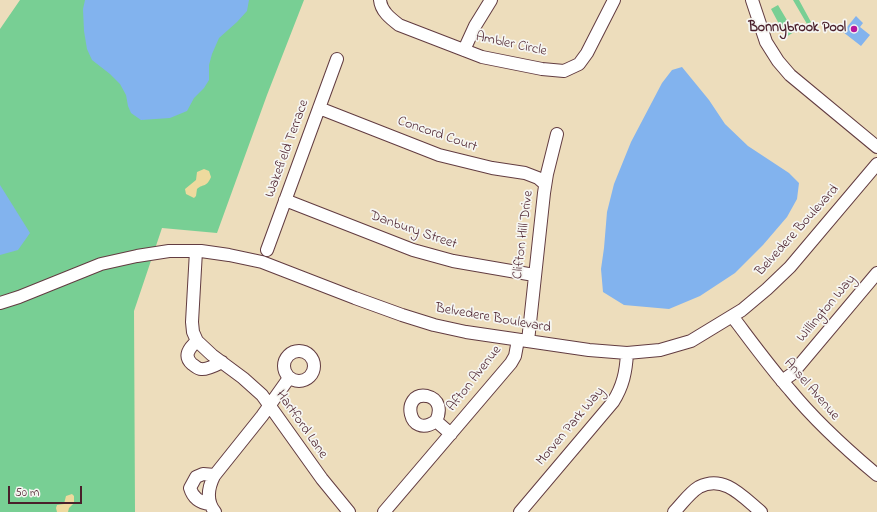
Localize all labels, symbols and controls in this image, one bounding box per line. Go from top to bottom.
place label: Bonnybrook Pool [748,21,846,37]
marker: Bonnybrook Pool [849,24,859,34]
street label: Ambler Circle [474,29,548,61]
street label: Wakefield Terrace [263,98,313,200]
street label: Concord Court [395,114,479,156]
street label: Belvedere Boulevard [753,182,843,280]
street label: Clifton Hill Drive [510,190,538,280]
street label: Danbury Street [367,208,459,254]
street label: Willington Way [794,272,860,346]
street label: Belvedere Boulevard [434,301,552,337]
street label: Afton Avenue [444,343,506,415]
street label: Ansel Avenue [780,356,842,424]
street label: Morven Park Way [533,384,609,470]
street label: Hartford Lane [271,388,331,462]
scale bar [10,478,84,504]
text: 50 m [15,484,39,502]

